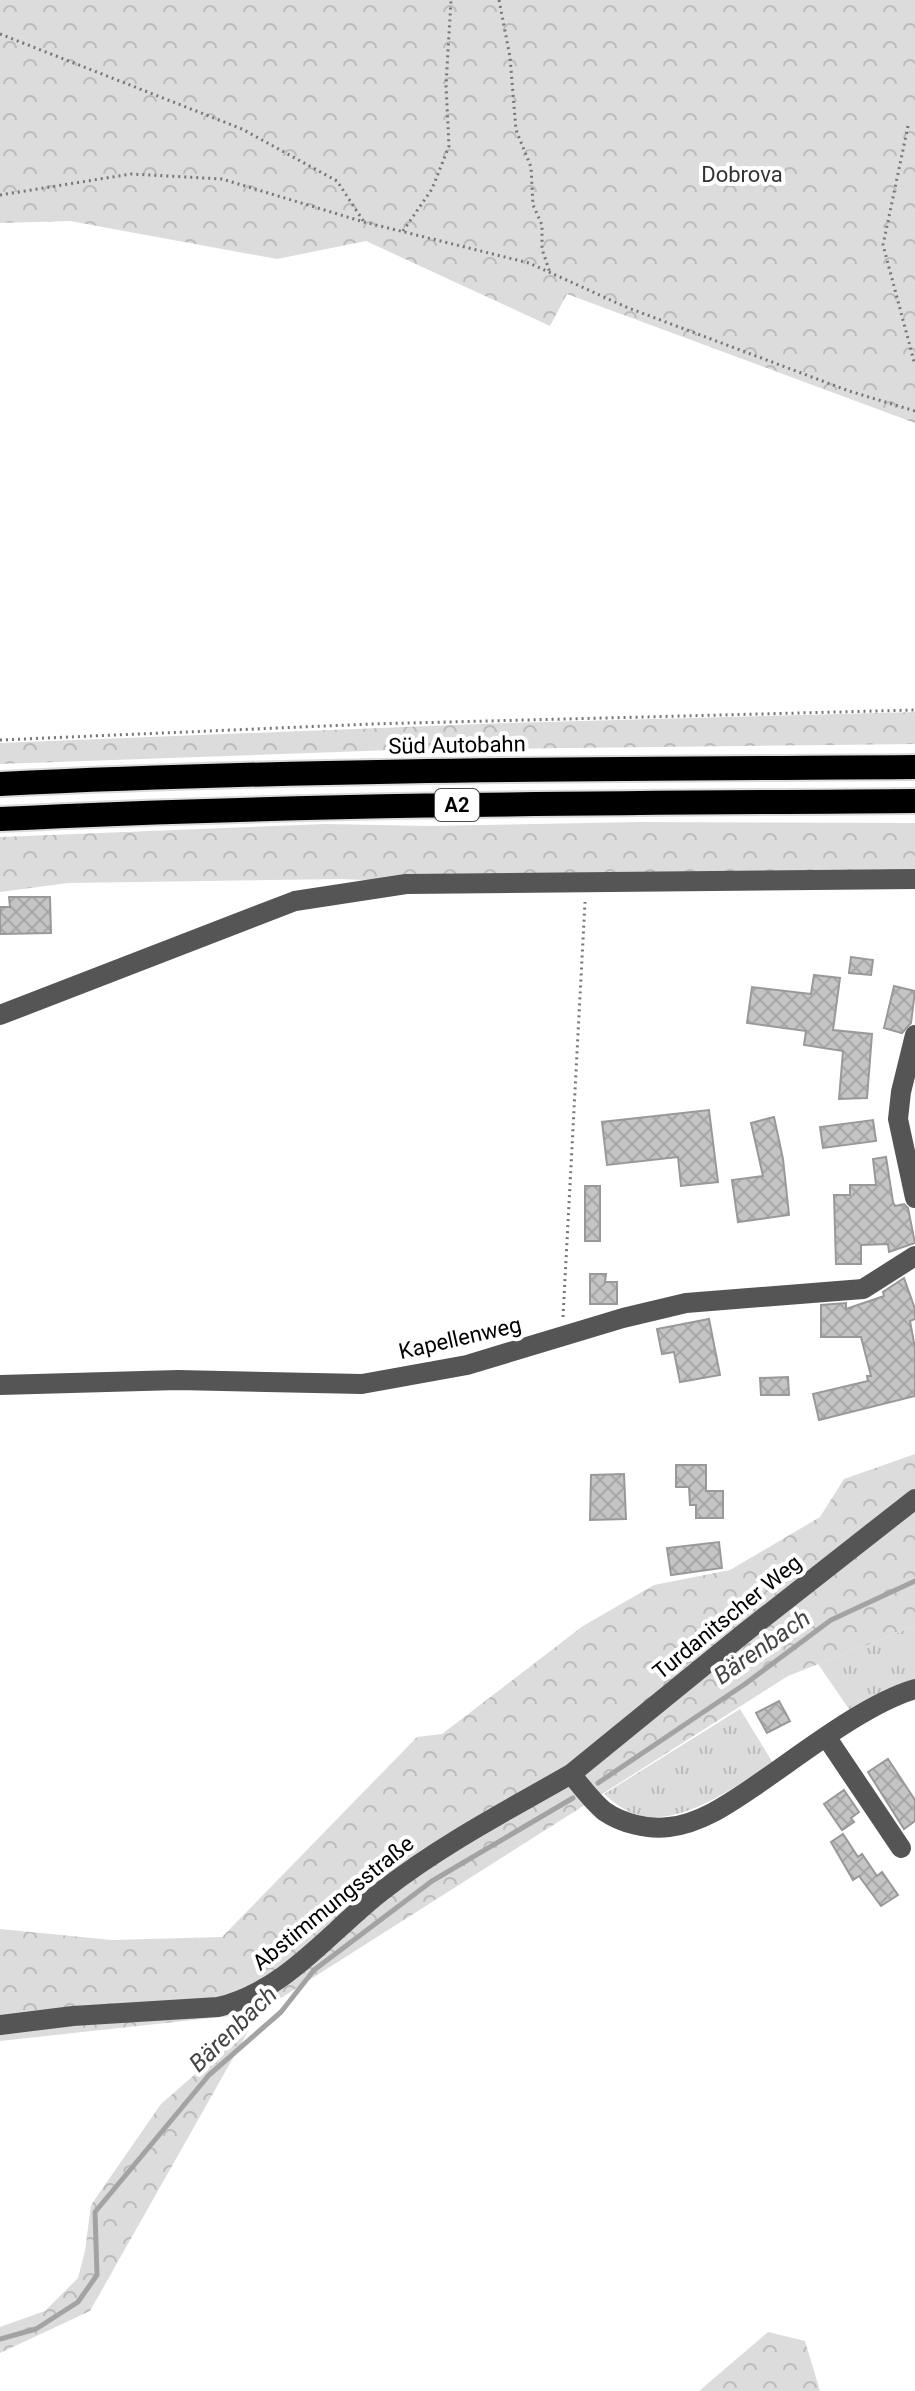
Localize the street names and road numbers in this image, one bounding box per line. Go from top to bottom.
street label: Süd Autobahn [388,731,526,759]
road number: A2 [435,789,479,821]
street label: Kapellenweg [396,1312,524,1364]
street label: Turdanitscher Weg [648,1550,806,1684]
street label: Abstimmungsstraße [248,1831,418,1975]

